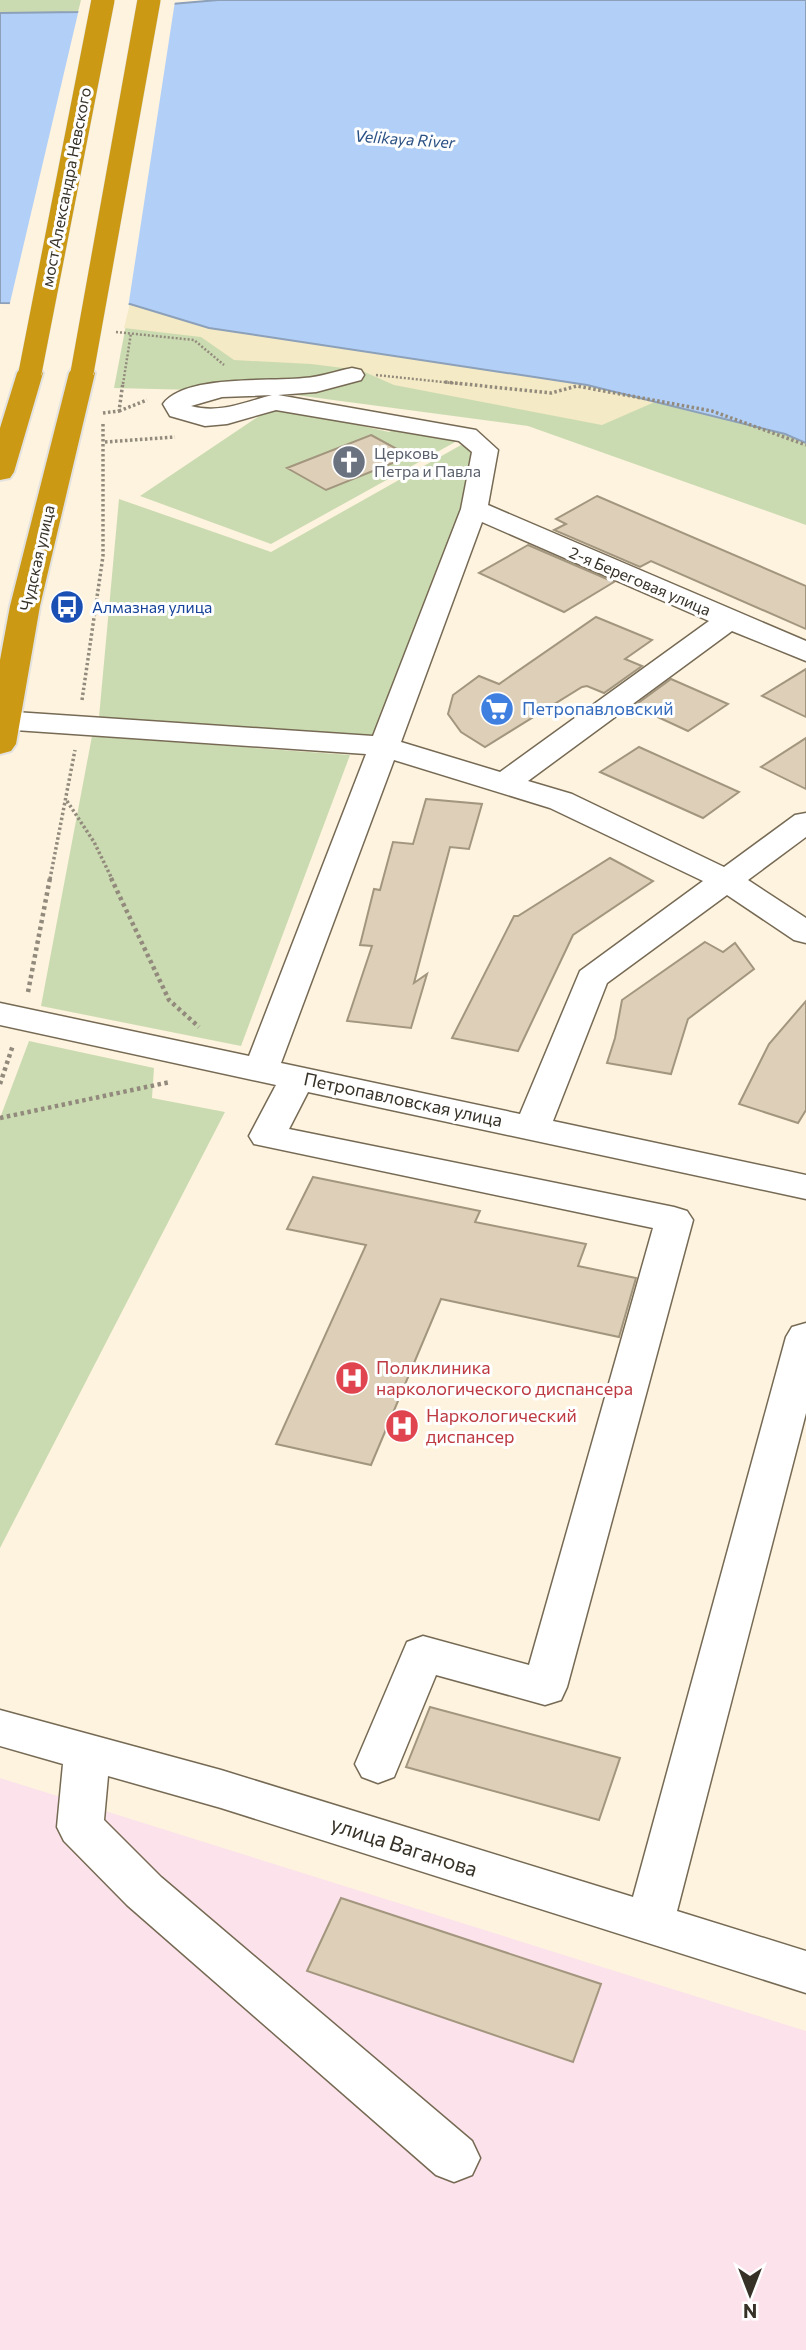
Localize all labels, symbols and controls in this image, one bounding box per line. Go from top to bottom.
street label: мост Александра Невского [37,86,94,288]
water label: Velikaya River [354,126,456,152]
church icon: Церковь Петра и Павла [330,443,368,481]
place label: Церковь Петра и Павла [374,443,481,480]
street label: Чудская улица [15,503,58,613]
street label: 2-я Береговая улица [567,542,714,619]
bus stop icon: Алмазная улица [48,588,86,626]
place label: Алмазная улица [92,597,212,616]
supermarket icon: Петропавловский [478,690,516,728]
place label: Петропавловский [522,697,674,719]
street label: Петропавловская улица [302,1067,505,1131]
place label: Поликлиника наркологического диспансера [376,1356,633,1399]
hospital icon: Поликлиника наркологического диспансера [333,1359,371,1397]
place label: Наркологический диспансер [426,1404,577,1447]
hospital icon: Наркологический диспансер [383,1407,421,1445]
street label: улица Ваганова [328,1810,481,1881]
north arrow [715,2259,785,2329]
text: N [743,2300,757,2323]

